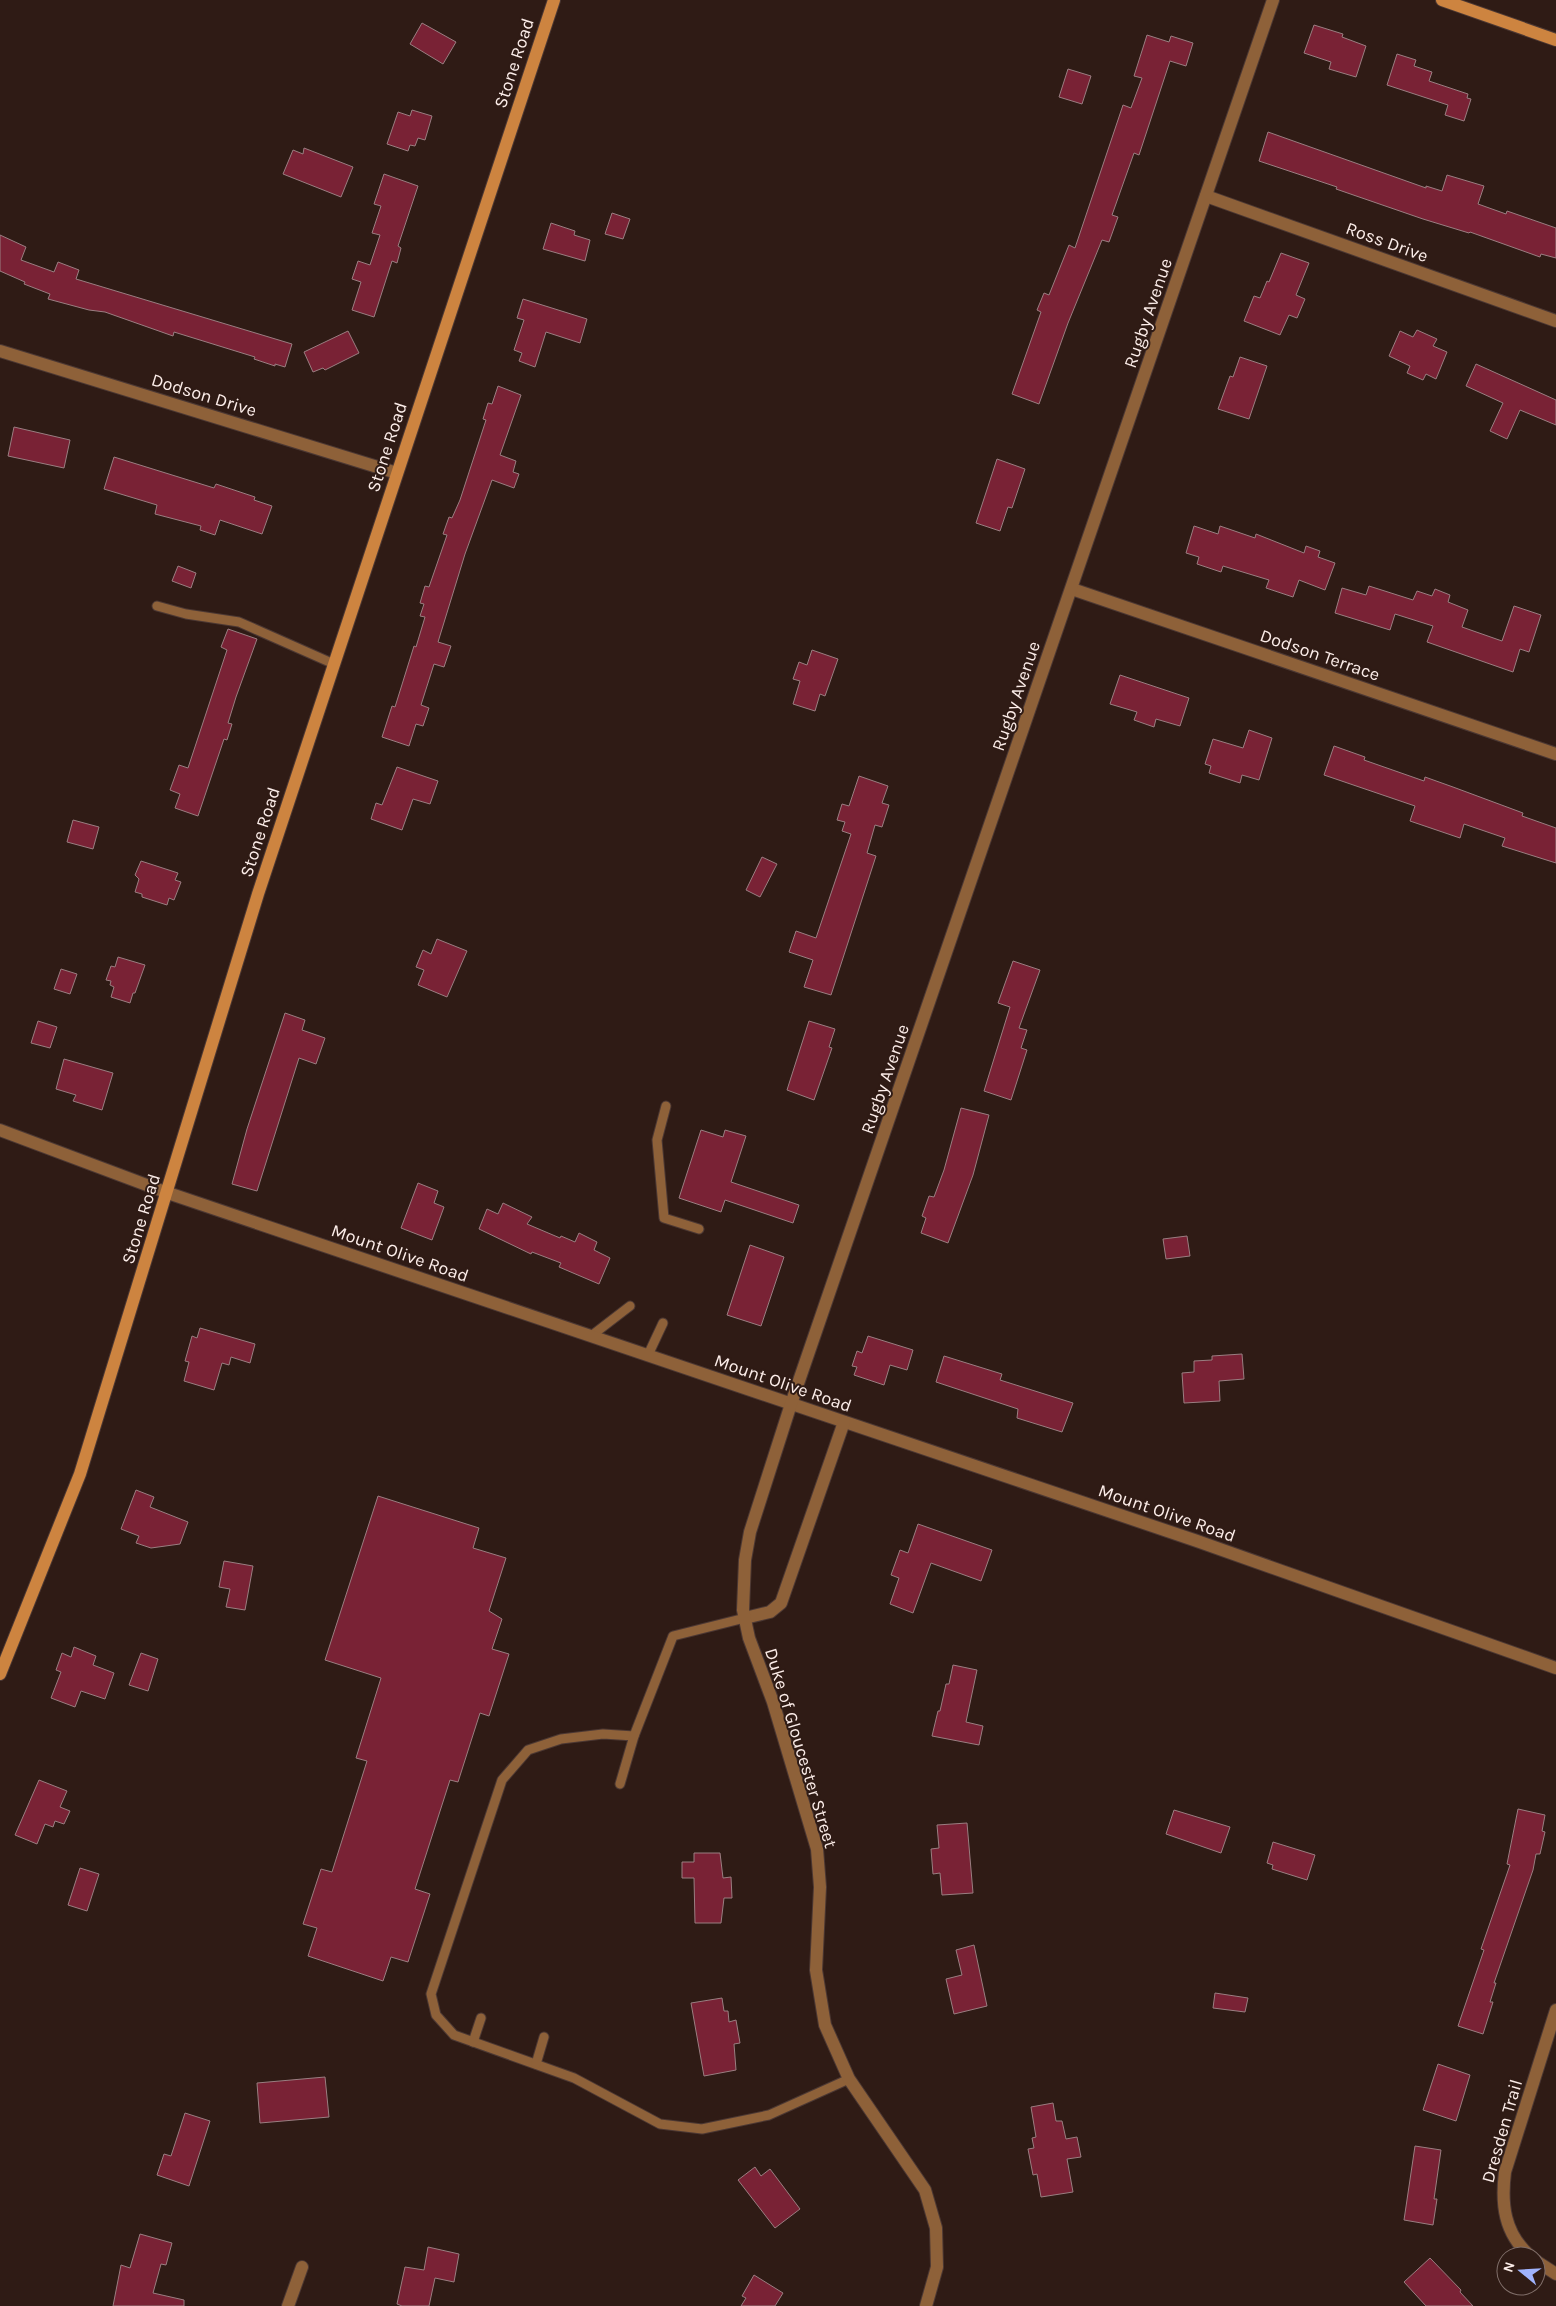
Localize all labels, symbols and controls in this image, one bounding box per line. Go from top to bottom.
street label: Stone Road [489,15,539,111]
street label: Ross Drive [1343,217,1431,267]
street label: Rugby Avenue [1119,255,1177,371]
street label: Dodson Drive [149,369,259,421]
street label: Stone Road [362,399,412,495]
street label: Dodson Terrace [1257,624,1383,686]
street label: Rugby Avenue [987,638,1045,754]
street label: Stone Road [235,784,285,880]
street label: Rugby Avenue [856,1021,914,1137]
street label: Stone Road [117,1171,165,1267]
street label: Mount Olive Road [328,1219,472,1287]
street label: Mount Olive Road [711,1349,855,1417]
street label: Mount Olive Road [1095,1479,1239,1547]
street label: Duke of Gloucester Street [760,1645,842,1851]
street label: Dresden Trail [1477,2077,1527,2185]
north arrow [1496,2246,1546,2296]
text: N [1499,2260,1519,2275]

